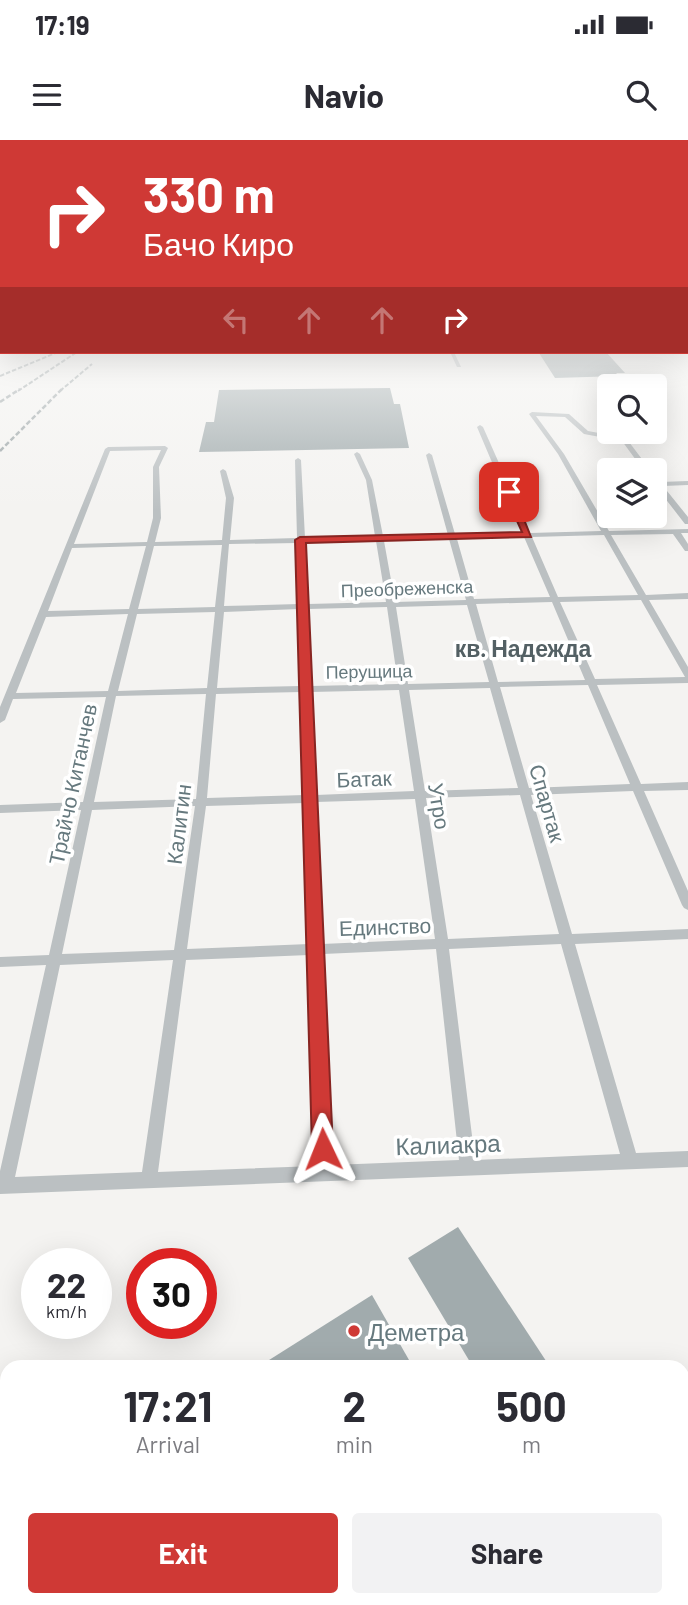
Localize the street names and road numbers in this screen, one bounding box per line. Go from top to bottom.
street label: Преобреженска [340,575,475,601]
street label: Перущица [325,659,414,683]
street label: Трайчо Китанчев [43,701,101,867]
street label: Спартак [525,761,571,846]
street label: Батак [336,765,393,791]
street label: Утро [424,781,456,831]
street label: Калитин [161,782,195,866]
street label: Единство [338,912,432,940]
street label: Калиакра [395,1128,502,1160]

